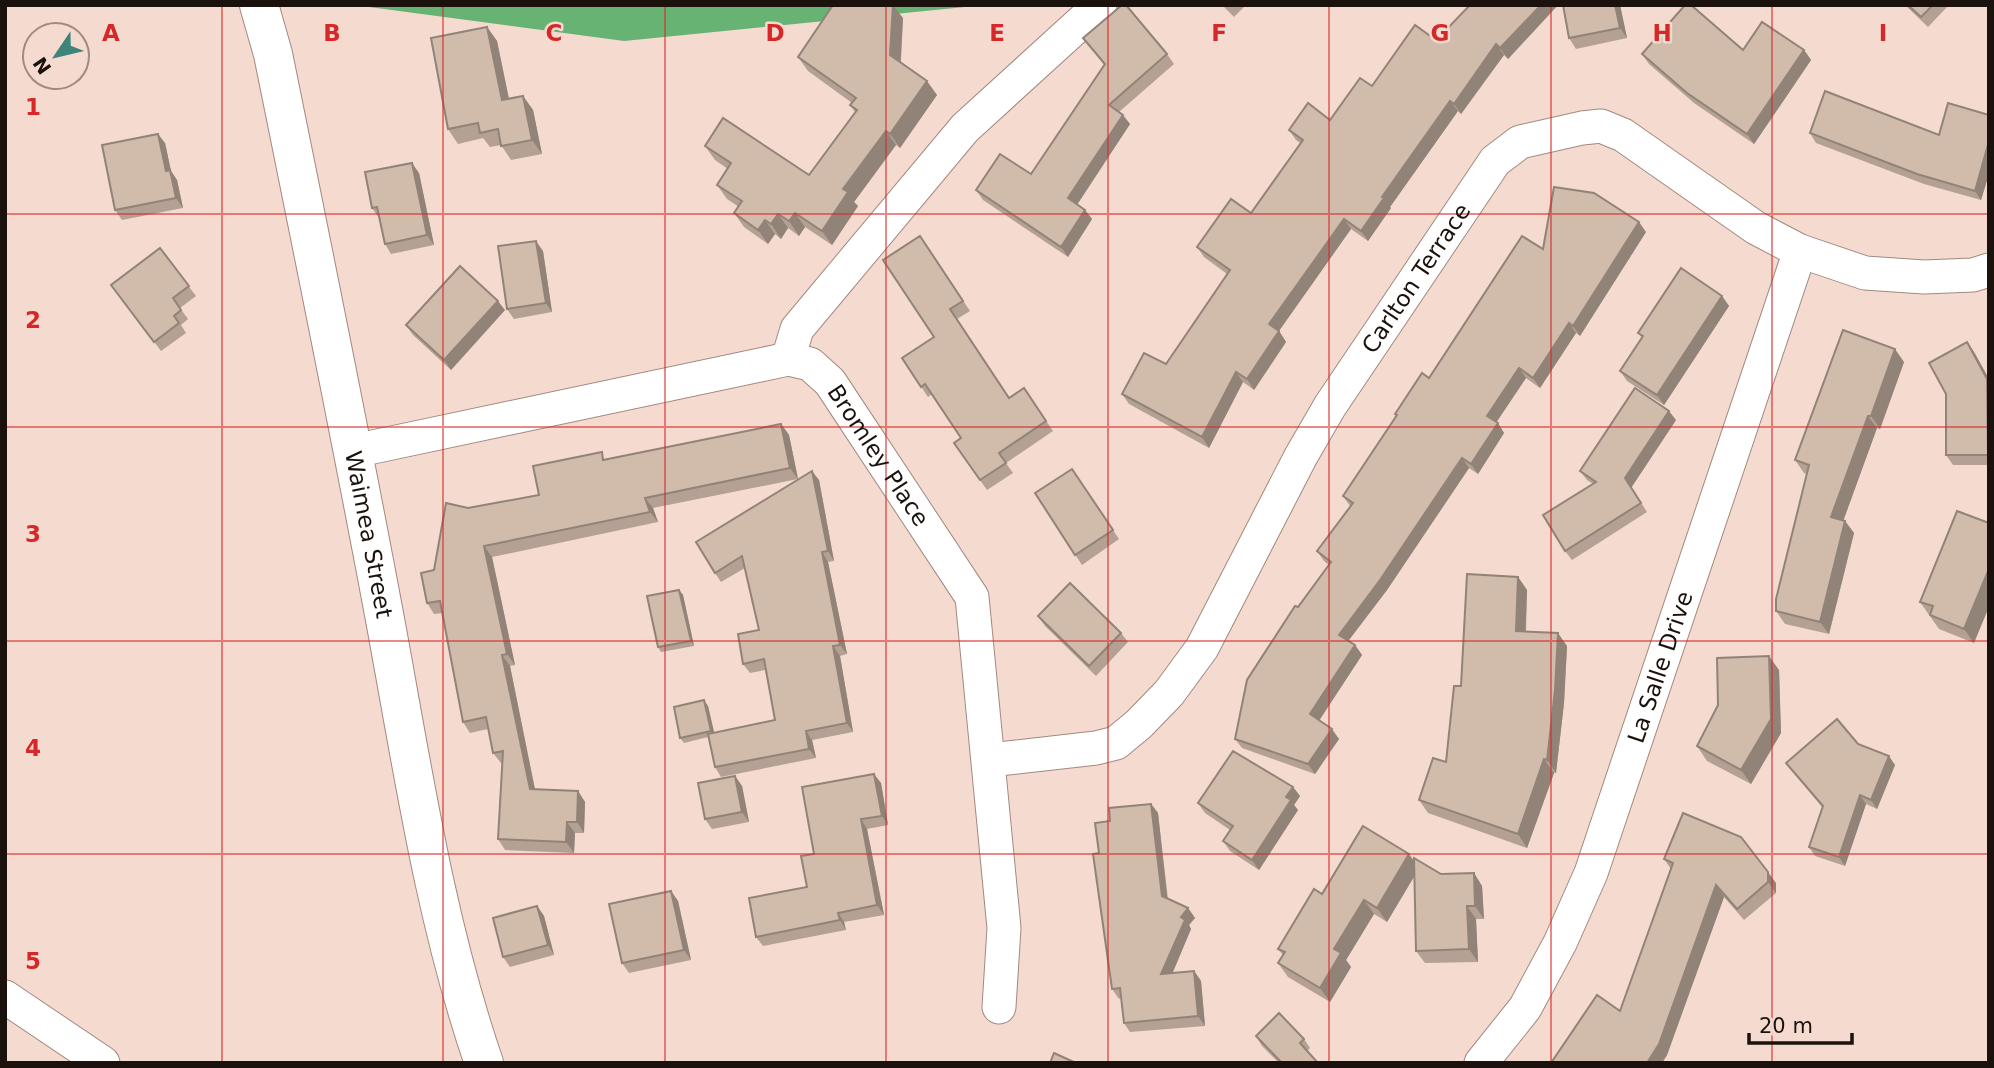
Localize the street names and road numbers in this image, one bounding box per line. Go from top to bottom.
street label: Carlton Terrace [1356,198,1476,358]
street label: Bromley Place [822,380,934,531]
street label: Waimea Street [340,449,398,620]
street label: La Salle Drive [1623,588,1698,746]

